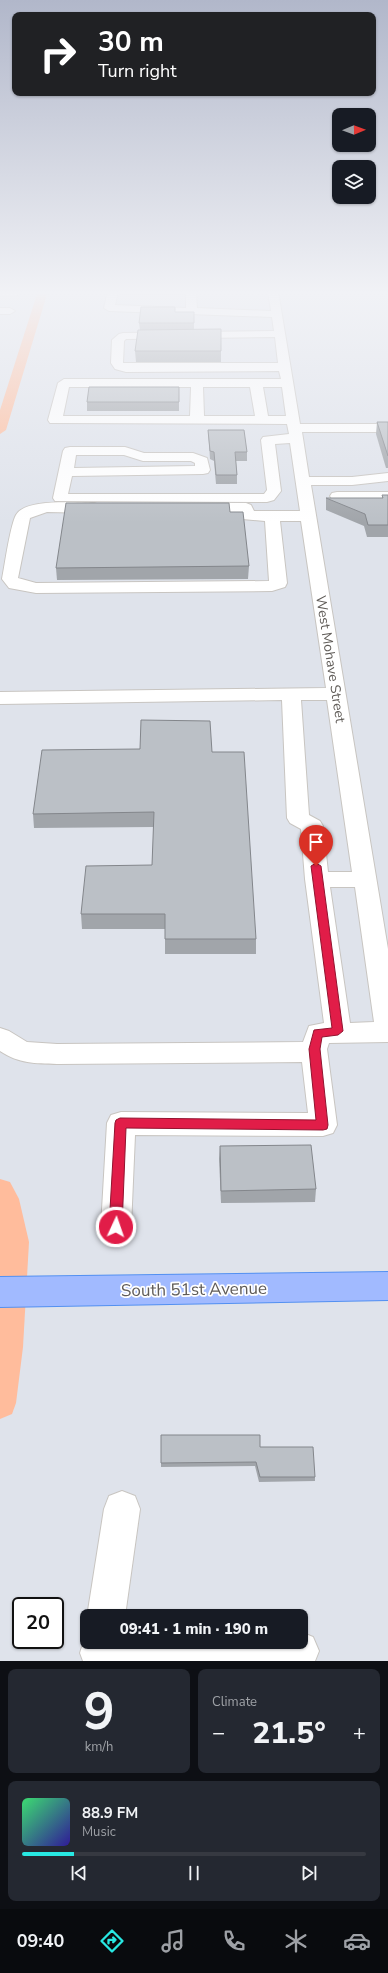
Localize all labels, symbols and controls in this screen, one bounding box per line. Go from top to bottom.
text: 30 m [98,23,164,61]
icon: right [32,28,84,80]
text: Turn right [98,59,177,83]
north arrow [332,108,376,152]
map controls [332,108,376,204]
button: layers [332,160,376,204]
street label: West Mohave Street [311,594,350,724]
pin [299,825,333,866]
icon: arrive [305,831,327,853]
position arrow [95,1206,137,1248]
street label: South 51st Avenue [121,1277,267,1302]
speed limit sign: 20 [12,1597,64,1649]
text: 09:41 · 1 min · 190 m [120,1619,268,1639]
text: 9 [83,1676,115,1747]
text: Climate [212,1693,257,1711]
text: 21.5° [252,1713,326,1754]
text: − [212,1718,225,1748]
text: + [353,1718,366,1748]
text: km/h [85,1738,113,1756]
text: 88.9 FM [82,1803,138,1823]
text: Music [82,1823,116,1841]
icon: previous [68,1862,90,1884]
icon: pause [183,1862,205,1884]
icon: next [298,1862,320,1884]
icon: directions [98,1927,126,1955]
icon: music [159,1927,187,1955]
icon: phone [220,1927,248,1955]
icon: climate [282,1927,310,1955]
icon: car [343,1927,371,1955]
text: 09:40 [17,1929,64,1953]

